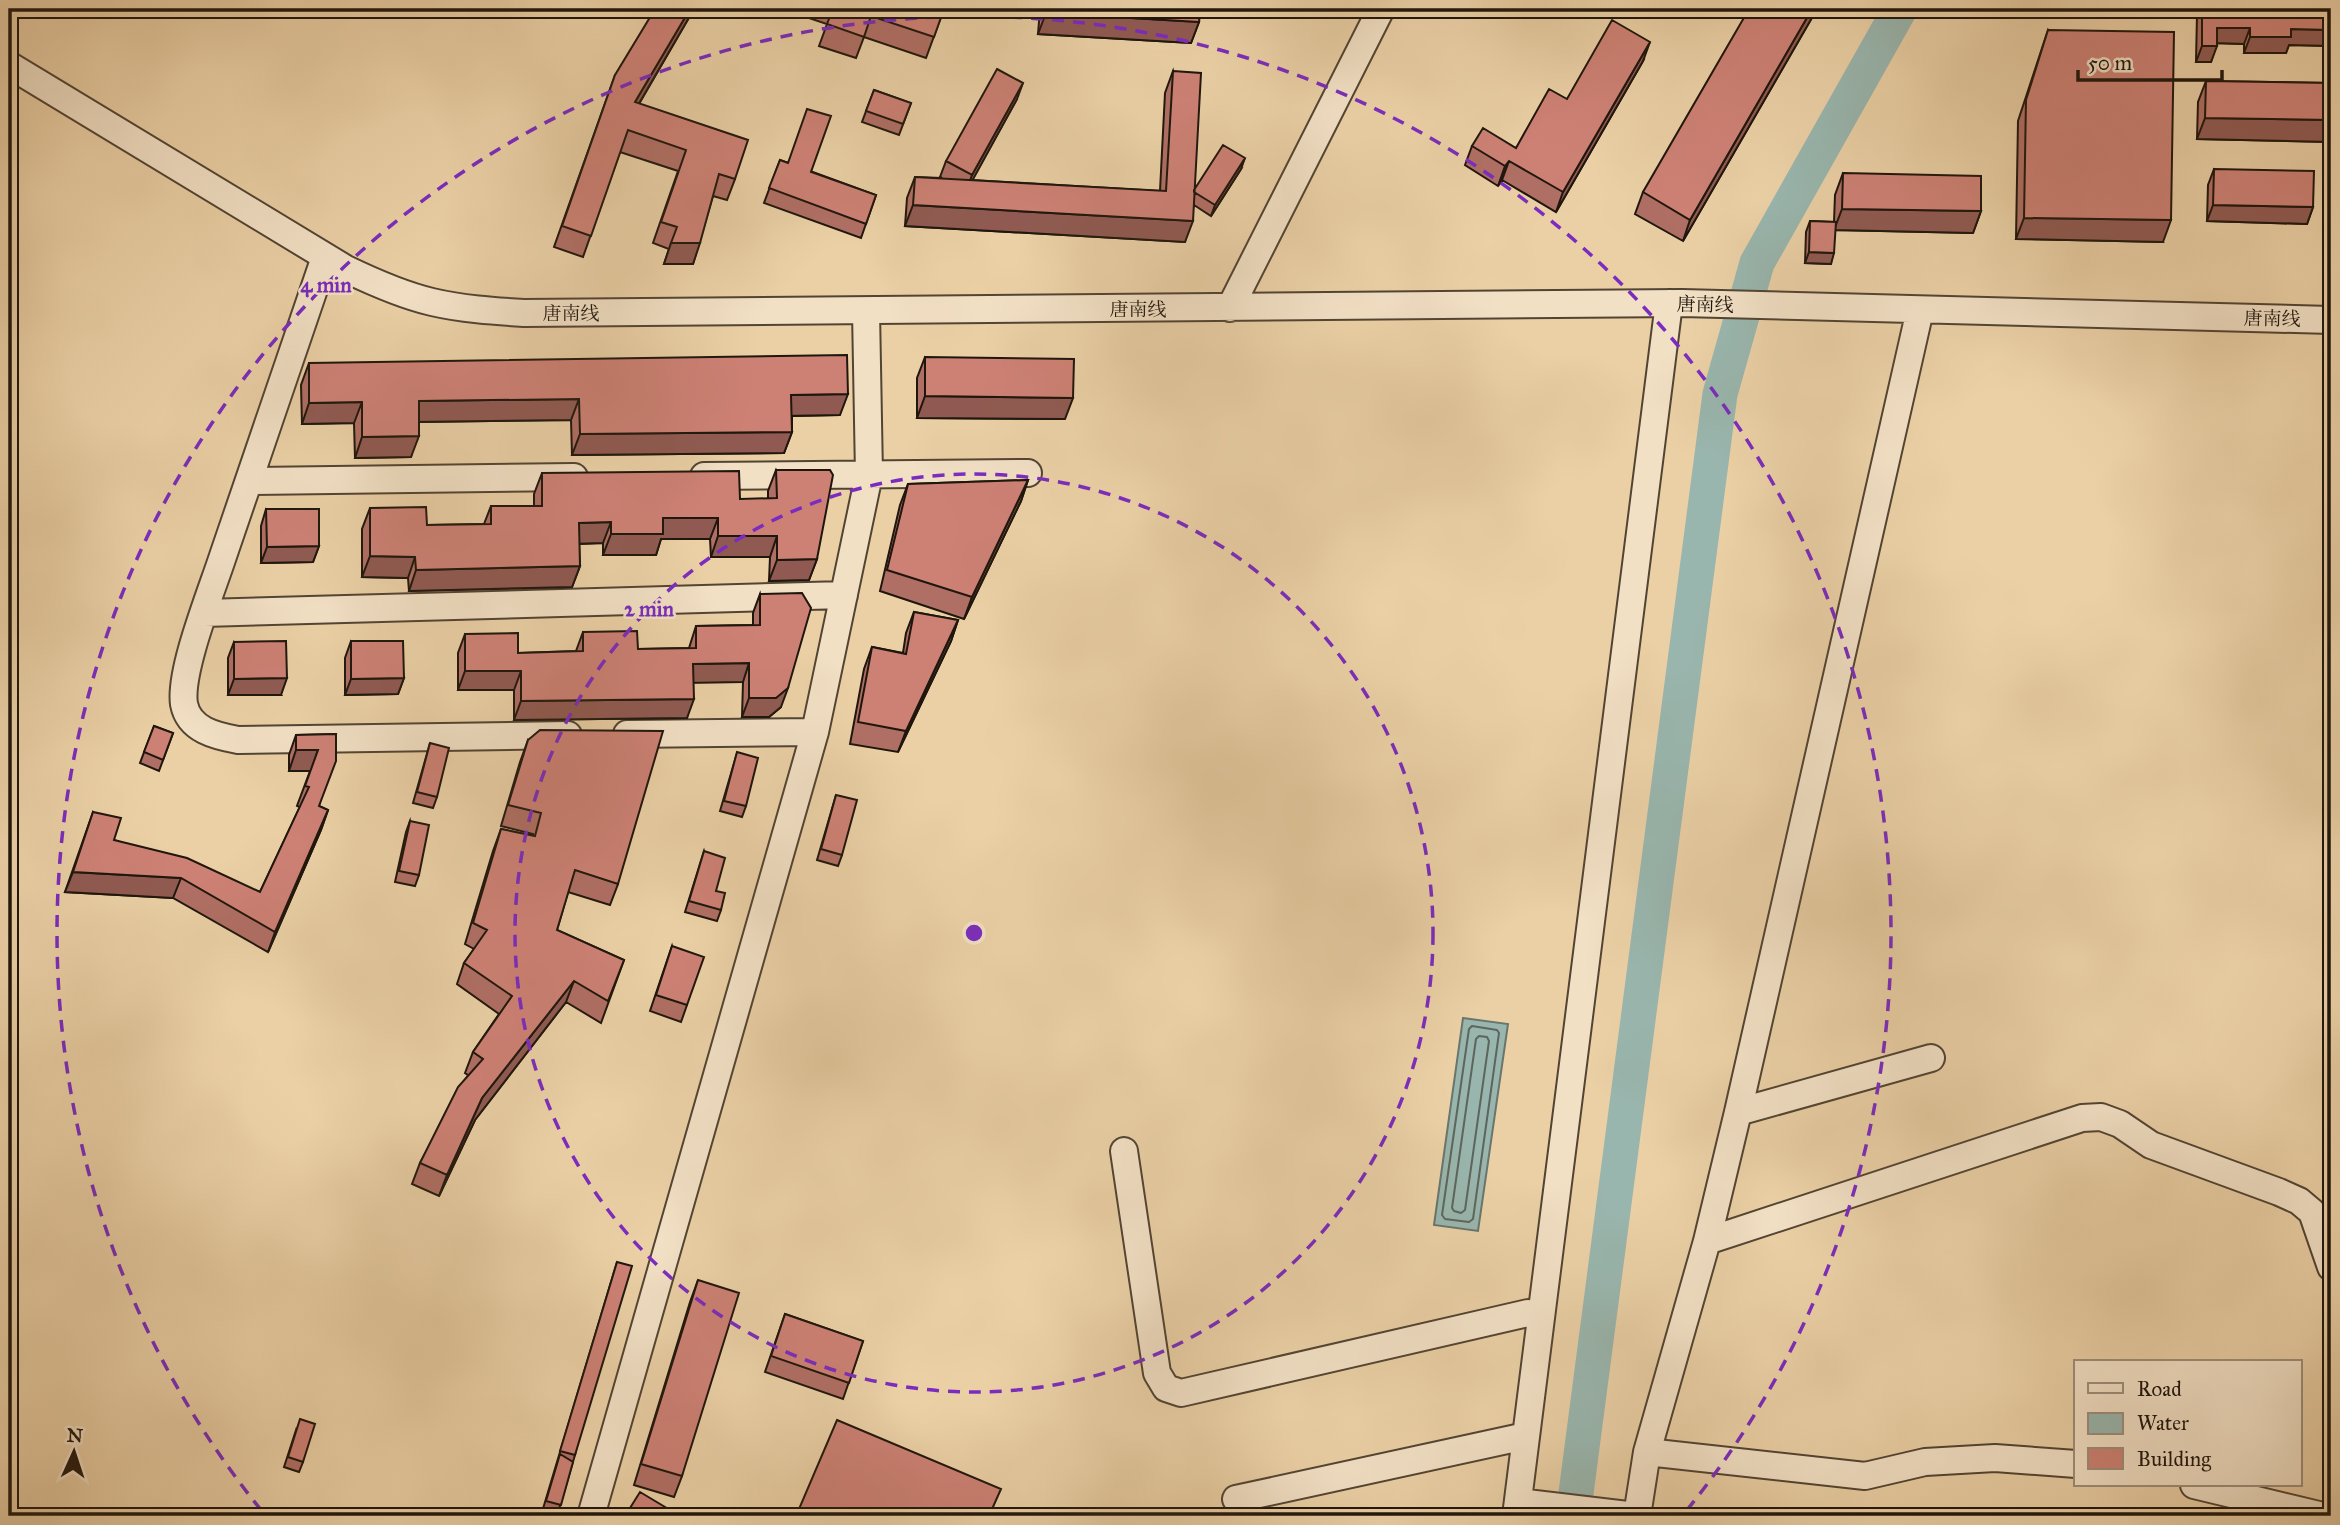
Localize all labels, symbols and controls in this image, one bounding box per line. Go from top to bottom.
scale bar [2078,38,2221,82]
text: 50 m [2088,50,2133,76]
text: 4 min [300,272,352,298]
street label: 唐南线 [1676,293,1734,316]
street label: 唐南线 [1109,298,1167,321]
street label: 唐南线 [542,302,600,325]
street label: 唐南线 [2243,307,2301,330]
text: 2 min [624,596,674,622]
centre of rings [962,921,986,945]
legend [2074,1360,2302,1486]
text: Road [2137,1376,2182,1402]
text: Water [2137,1410,2189,1436]
north arrow [38,1416,108,1486]
text: N [66,1424,84,1447]
text: Building [2137,1446,2211,1472]

